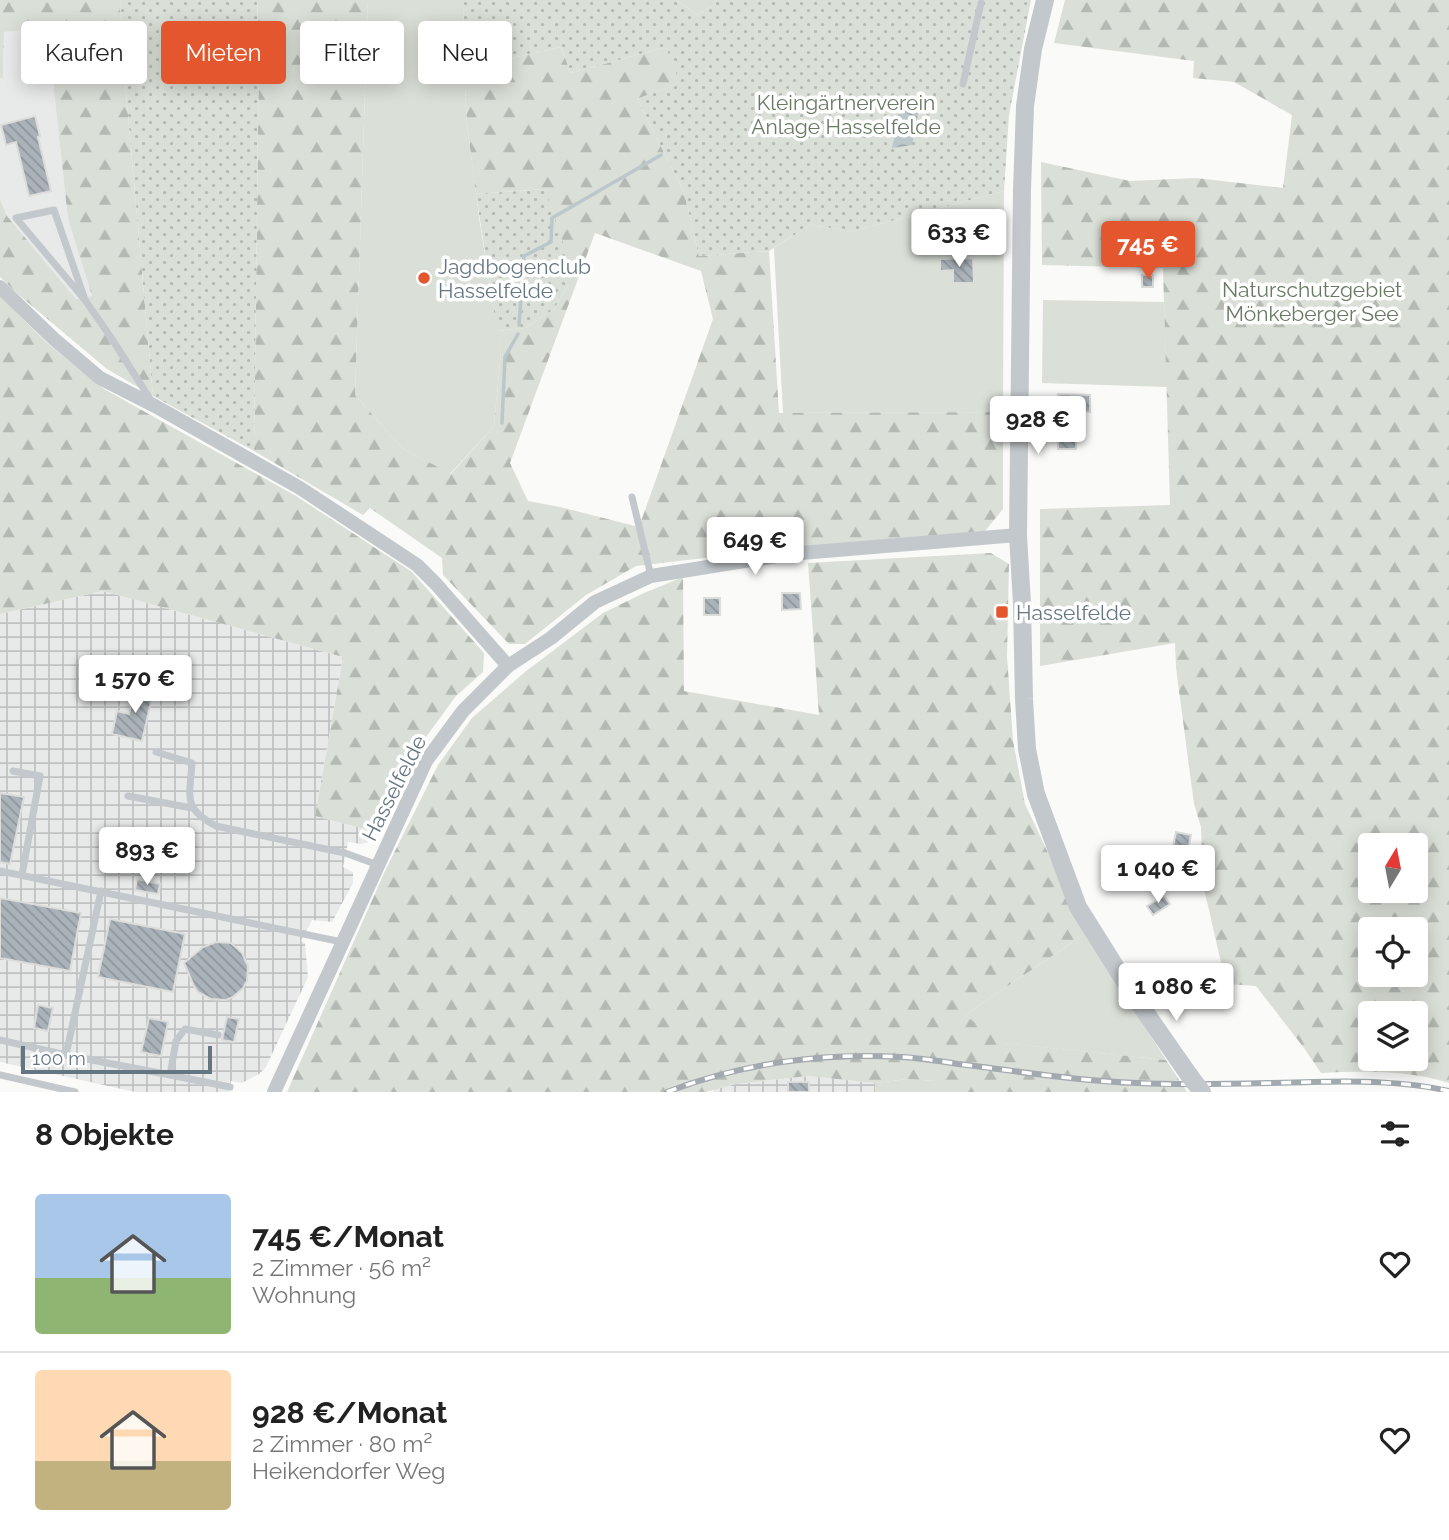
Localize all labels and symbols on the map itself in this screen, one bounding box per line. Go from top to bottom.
park label: Kleingärtnerverein Anlage Hasselfelde [751,90,941,139]
pin: 633 € [910,210,1008,269]
pin: 745 € [1099,222,1197,281]
place label: Jagdbogenclub Hasselfelde [438,254,591,303]
marker: Jagdbogenclub Hasselfelde [416,270,432,286]
park label: Naturschutzgebiet Mönkeberger See [1222,277,1402,326]
pin: 928 € [989,396,1087,456]
pin: 649 € [706,518,804,577]
place label: Hasselfelde [1016,600,1131,625]
marker: Hasselfelde [994,604,1010,620]
pin: 1 570 € [70,656,200,715]
street label: Hasselfelde [357,731,431,845]
pin: 893 € [98,828,196,887]
north arrow [1358,833,1428,903]
pin: 1 040 € [1093,846,1223,905]
pin: 1 080 € [1111,964,1241,1023]
scale bar [21,1043,212,1075]

